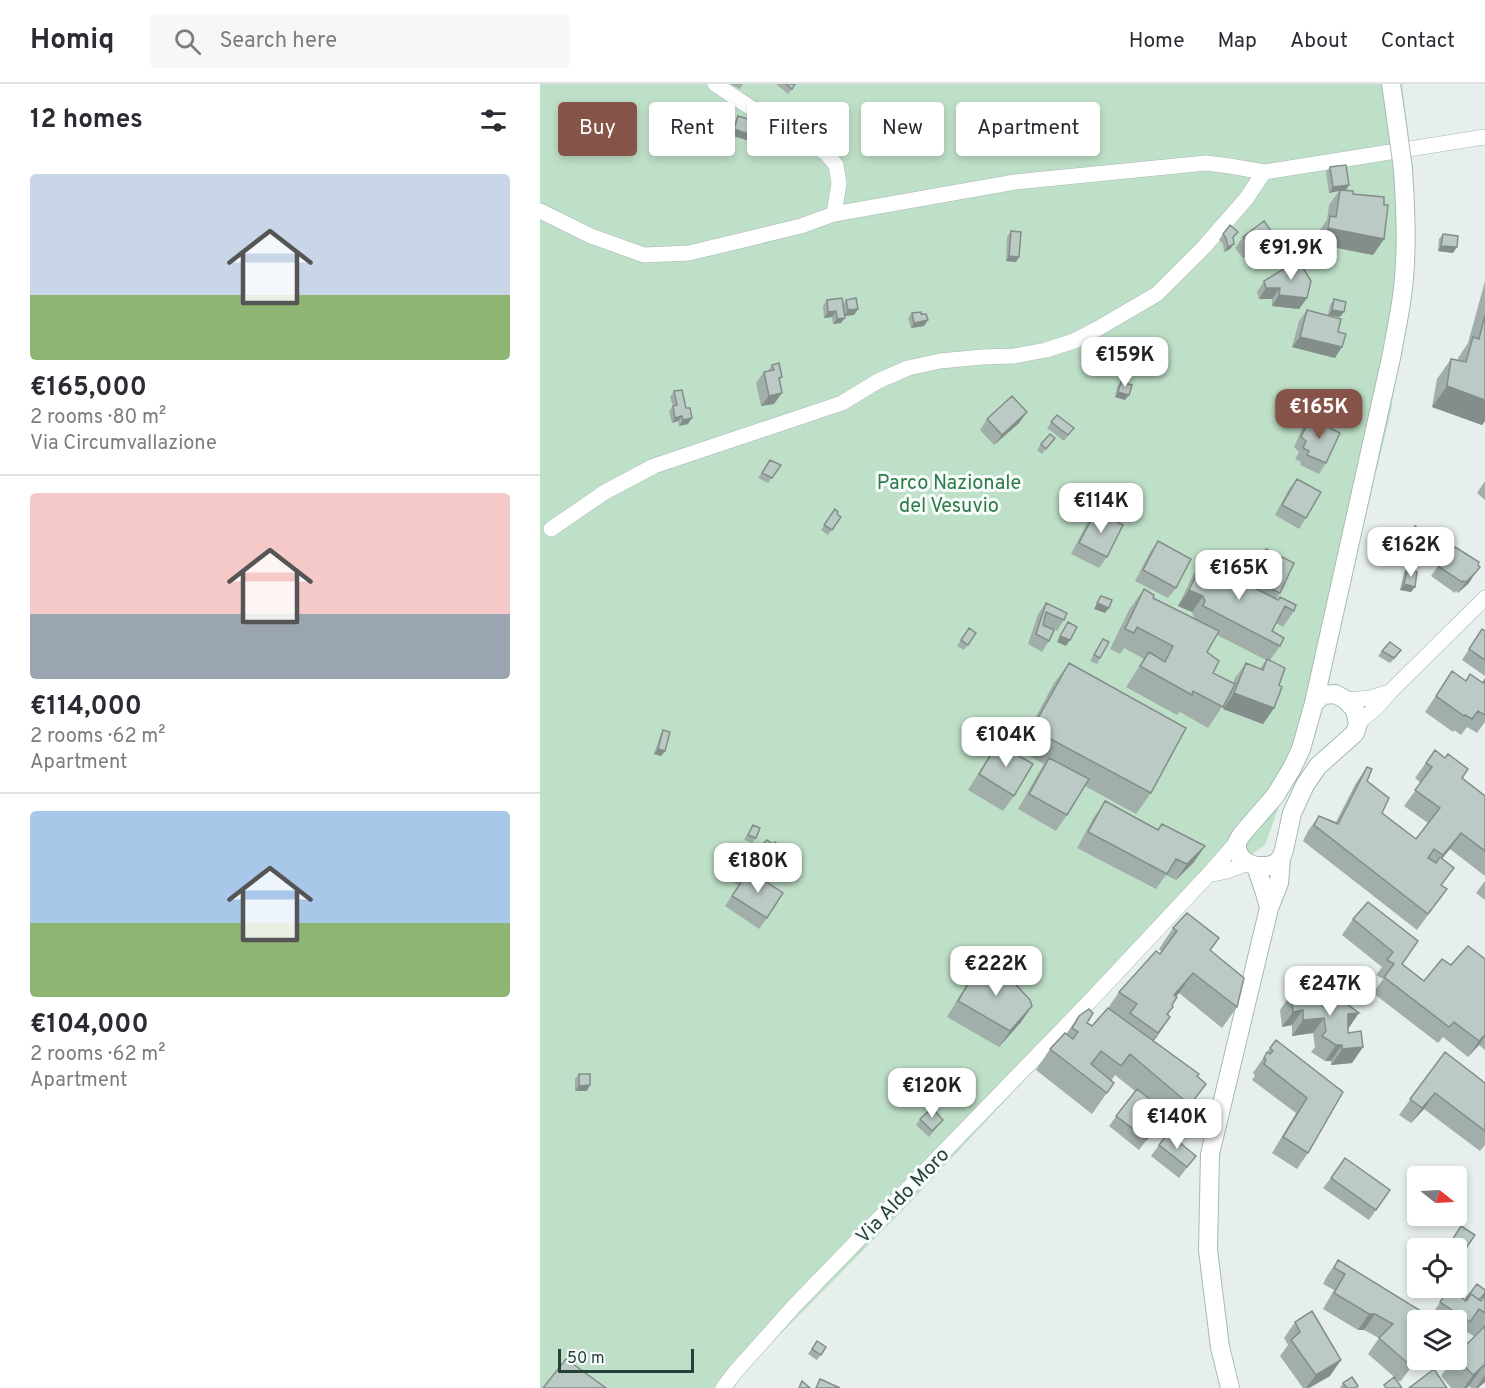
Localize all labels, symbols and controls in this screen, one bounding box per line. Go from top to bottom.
search box [150,14,570,68]
text: Homiq [30,23,114,59]
icon: search [171,25,204,58]
text: Search here [219,28,337,55]
text: Home [1129,28,1185,55]
text: Map [1218,28,1257,55]
text: About [1290,28,1348,55]
text: Contact [1381,28,1455,55]
chip: Buy [558,102,637,156]
chip: Rent [649,102,735,156]
chip: Filters [747,102,849,156]
chip: New [861,102,944,156]
chip: Apartment [956,102,1100,156]
text: 12 homes [30,104,143,137]
icon: filters [477,104,510,137]
icon: home [216,213,324,321]
pin: €91.9K [1242,230,1340,281]
text: €91.9K [1259,236,1323,262]
pin: €159K [1083,337,1167,388]
text: €159K [1095,343,1155,369]
text: €165,000 [30,372,147,405]
pin: €165K [1277,389,1361,440]
text: €165K [1289,395,1349,421]
text: 2 rooms · 80 m² [30,405,166,431]
text: Via Circumvallazione [30,431,217,457]
park label: Parco Nazionale del Vesuvio [877,471,1021,520]
pin: €114K [1059,483,1143,534]
text: €114K [1073,489,1129,515]
pin: €162K [1369,527,1453,578]
icon: home [216,532,324,640]
text: €162K [1381,533,1441,559]
pin: €165K [1197,550,1281,601]
text: €165K [1209,556,1269,582]
text: €114,000 [30,691,142,724]
pin: €104K [964,717,1048,768]
text: €104K [976,723,1036,749]
text: 2 rooms · 62 m² [30,724,166,750]
text: Apartment [30,750,128,776]
pin: €180K [716,843,800,894]
text: €180K [728,849,788,875]
icon: home [216,850,324,958]
pin: €222K [954,946,1038,997]
text: €222K [964,952,1028,978]
pin: €247K [1288,966,1372,1017]
text: €247K [1299,972,1361,998]
text: €104,000 [30,1009,149,1042]
text: 2 rooms · 62 m² [30,1042,166,1068]
text: Apartment [30,1068,128,1094]
pin: €120K [890,1068,974,1119]
text: €120K [902,1074,962,1100]
pin: €140K [1135,1099,1219,1150]
text: €140K [1147,1105,1207,1131]
street label: Via Aldo Moro [851,1143,956,1250]
north arrow [1407,1166,1467,1226]
map controls [1407,1166,1467,1370]
button: locate [1407,1238,1467,1298]
button: layers [1407,1310,1467,1370]
scale bar [558,1346,694,1374]
text: 50 m [567,1349,605,1369]

